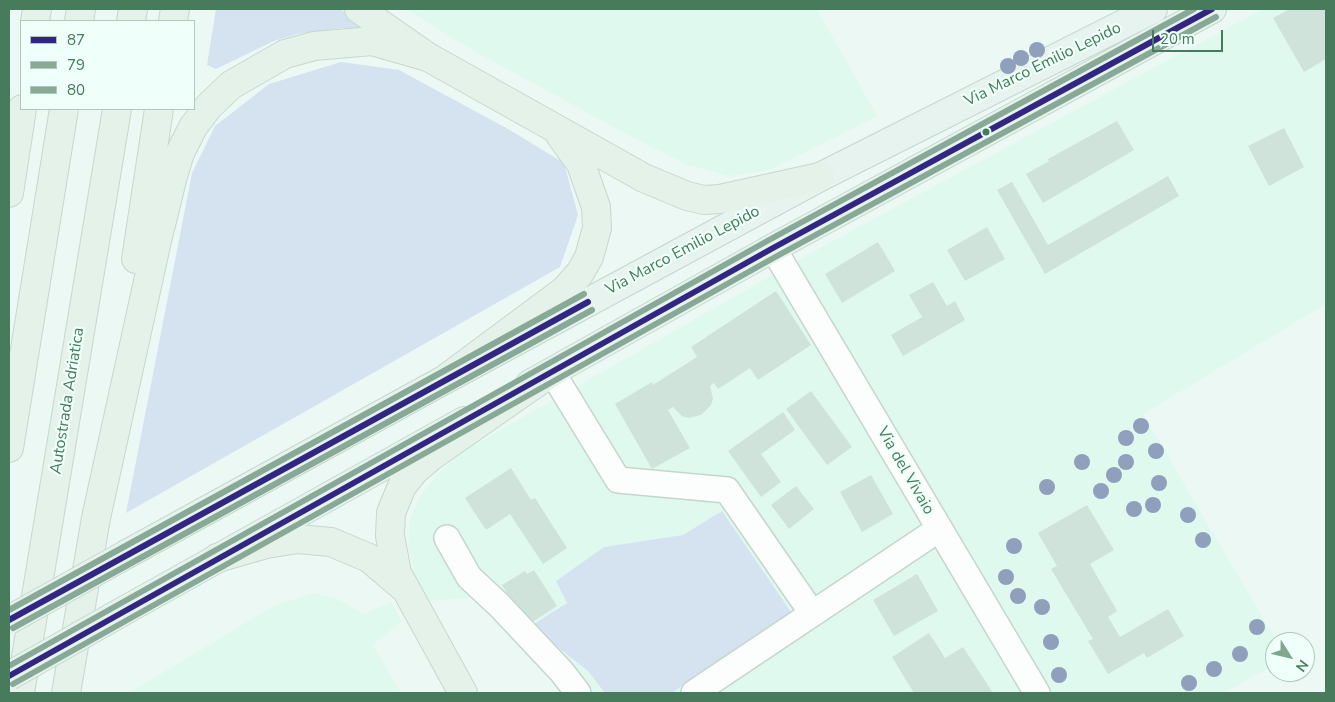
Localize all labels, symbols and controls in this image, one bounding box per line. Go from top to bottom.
street label: Via Marco Emilio Lepido [962,19,1124,111]
legend [20,20,195,110]
scale bar [1155,20,1226,52]
text: 20 m [1160,29,1195,49]
text: 87 [67,30,85,50]
text: 79 [67,55,85,75]
text: 80 [67,80,85,100]
unlabelled marker [981,127,991,137]
street label: Via Marco Emilio Lepido [603,202,763,300]
street label: Autostrada Adriatica [47,326,89,476]
street label: Via del Vivaio [872,424,938,518]
north arrow [1265,632,1315,682]
text: N [1291,656,1313,675]

